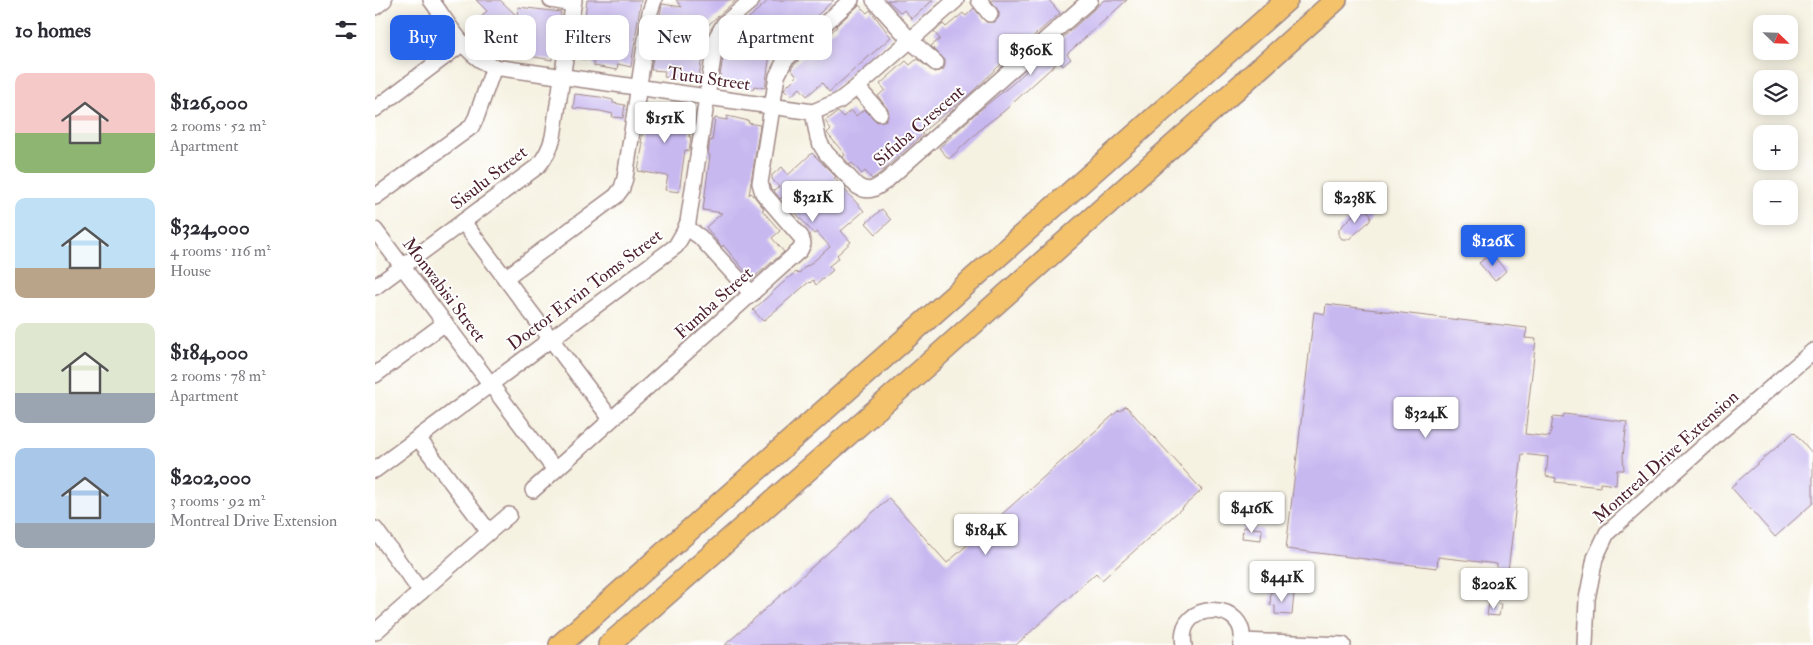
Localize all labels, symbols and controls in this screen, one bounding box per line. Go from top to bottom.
chip: Buy [390,15,455,60]
chip: Rent [465,15,536,60]
chip: Filters [546,15,629,60]
chip: New [639,15,709,60]
chip: Apartment [719,15,832,60]
north arrow [1753,15,1797,60]
map controls [1753,15,1798,225]
icon: filters [332,16,360,44]
text: 10 homes [15,17,91,44]
pin: $360K [996,34,1066,76]
text: $360K [1010,40,1052,60]
street label: Tutu Street [666,62,752,96]
button: layers [1753,70,1798,115]
street label: Sifuba Crescent [869,80,969,172]
text: $126,000 [170,89,248,116]
icon: home [55,93,115,153]
pin: $151K [630,102,700,144]
text: $151K [646,108,684,128]
text: 2 rooms · 52 m² [170,116,266,136]
button: + [1753,125,1798,170]
text: Apartment [170,136,238,156]
street label: Sisulu Street [446,141,532,215]
pin: $321K [778,180,848,223]
button: − [1753,180,1798,225]
pin: $238K [1320,182,1390,224]
text: $321K [793,187,833,207]
text: $238K [1334,188,1376,208]
text: $324,000 [170,214,250,241]
icon: home [55,218,115,278]
street label: Doctor Ervin Toms Street [503,224,667,356]
pin: $126K [1458,224,1528,267]
text: $126K [1472,231,1514,251]
street label: Monwabisi Street [397,233,491,347]
text: 4 rooms · 116 m² [170,241,271,261]
text: House [170,261,211,281]
street label: Fumba Street [670,262,758,344]
text: $184,000 [170,339,248,366]
icon: home [55,343,115,403]
text: 2 rooms · 78 m² [170,366,266,386]
text: Apartment [170,386,238,406]
street label: Montreal Drive Extension [1588,386,1744,528]
pin: $324K [1391,396,1461,439]
text: $324K [1404,403,1448,423]
text: $202,000 [170,464,251,491]
icon: home [55,468,115,528]
text: 3 rooms · 92 m² [170,491,265,511]
pin: $416K [1217,492,1287,534]
text: $416K [1231,498,1273,518]
text: Montreal Drive Extension [170,511,337,531]
pin: $184K [951,514,1021,556]
text: $184K [965,520,1007,540]
pin: $441K [1247,560,1317,603]
text: $441K [1260,567,1304,587]
pin: $202K [1459,568,1529,610]
text: $202K [1472,574,1516,594]

